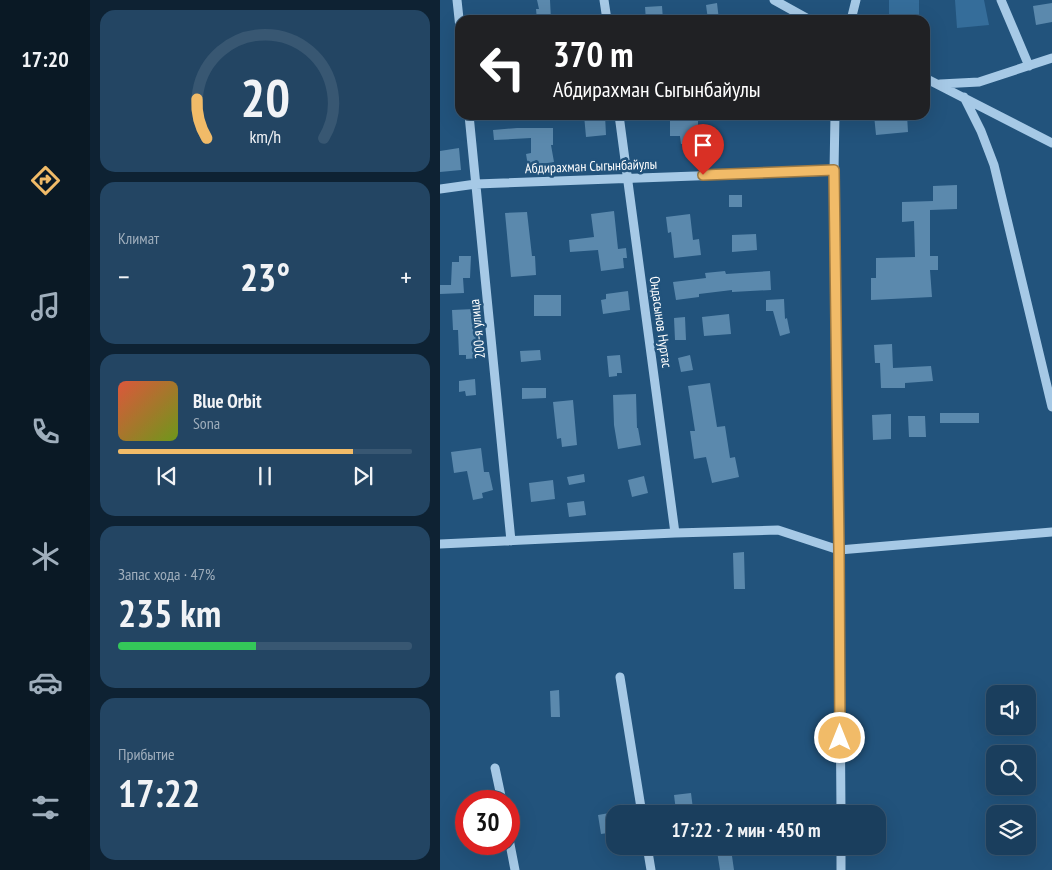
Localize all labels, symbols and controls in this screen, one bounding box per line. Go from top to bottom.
text: 370 m [553,31,634,77]
icon: left [470,35,535,100]
text: 17:20 [21,45,69,73]
text: 20 [240,64,290,131]
text: Абдирахман Сыгынбайулы [553,75,761,103]
pin [682,124,724,175]
text: km/h [249,125,281,148]
icon: arrive [689,131,717,159]
street label: Абдирахман Сыгынбайулы [525,155,657,177]
icon: directions [28,163,63,198]
text: Климат [118,228,159,248]
text: 23° [240,252,290,301]
text: − [118,258,130,295]
text: + [400,258,412,295]
street label: Ондасынов Нуртас [646,275,676,369]
icon: music [28,289,63,324]
street label: 200-я улица [465,298,489,360]
text: Blue Orbit [193,389,262,413]
text: Sona [193,413,220,433]
icon: phone [28,414,63,449]
icon: previous [153,462,181,490]
icon: pause [251,462,279,490]
icon: next [349,462,377,490]
icon: climate [28,539,63,574]
text: Запас хода · 47% [118,564,215,584]
text: 235 km [118,588,221,637]
icon: car [28,665,63,700]
map controls [986,685,1036,855]
button: sound [986,685,1036,735]
position arrow [813,711,865,763]
text: Прибытие [118,744,175,764]
button: search [986,745,1036,795]
text: 17:22 [118,768,200,817]
icon: filters [28,790,63,825]
speed limit sign: 30 [455,790,520,855]
button: layers [986,805,1036,855]
text: 17:22 · 2 мин · 450 m [672,818,820,842]

